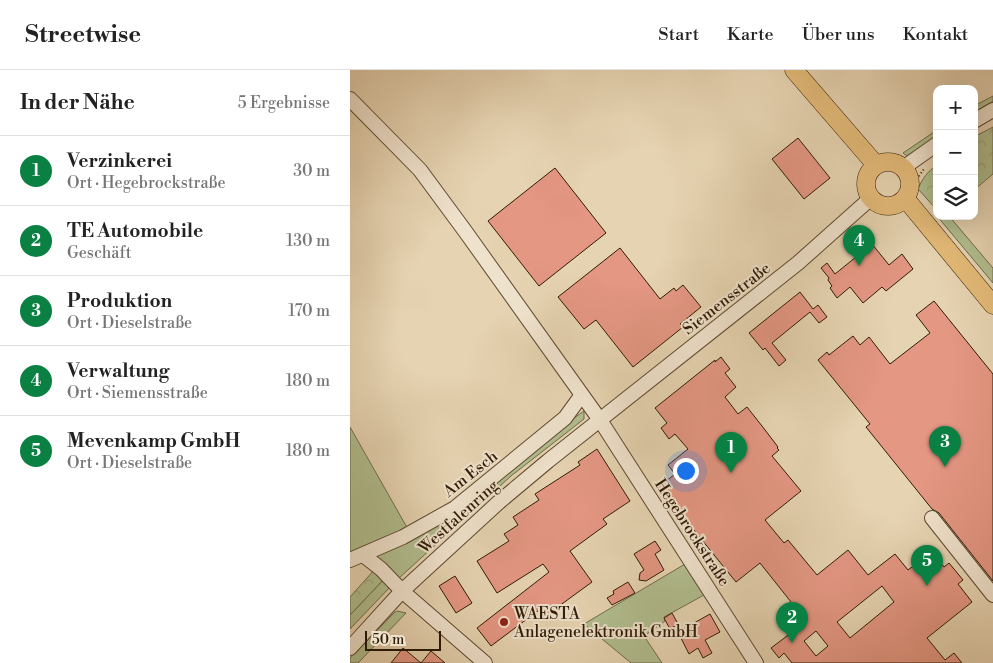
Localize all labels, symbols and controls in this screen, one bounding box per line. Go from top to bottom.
text: Streetwise [25,20,141,50]
text: Start [658,23,699,46]
text: Karte [727,23,774,46]
text: Über uns [802,23,875,46]
text: Kontakt [903,23,968,46]
map controls [933,85,978,220]
button: + [933,85,978,130]
text: In der Nähe [20,90,135,116]
text: 5 Ergebnisse [238,93,330,113]
button: − [933,130,978,175]
text: Verzinkerei [67,149,172,173]
text: 1 [32,161,40,181]
text: 30 m [293,161,330,181]
text: Ort · Hegebrockstraße [67,173,226,193]
button: layers [933,175,978,220]
text: TE Automobile [67,219,203,243]
pin: 4 [843,225,875,266]
text: 2 [31,231,41,251]
text: 130 m [286,231,330,251]
text: Geschäft [67,243,132,263]
street label: Siemensstraße [679,258,775,339]
text: Produktion [67,289,172,313]
text: 3 [31,301,41,321]
text: 170 m [288,301,330,321]
text: Ort · Dieselstraße [67,313,192,333]
text: Verwaltung [67,359,169,383]
text: 4 [31,371,41,391]
text: 180 m [286,371,330,391]
text: Ort · Siemensstraße [67,383,208,403]
pin: 3 [929,426,961,467]
text: Mevenkamp GmbH [67,429,240,453]
pin: 1 [715,432,747,473]
text: 5 [31,441,41,461]
text: 180 m [286,441,330,461]
street label: Am Esch [439,446,502,502]
text: Ort · Dieselstraße [67,453,192,473]
your location [673,458,699,484]
street label: Westfalenring [414,475,503,559]
street label: Hegebrockstraße [650,475,734,590]
pin: 5 [911,545,943,586]
pin: 2 [776,602,808,643]
place label: WAESTA Anlagenelektronik GmbH [513,604,698,642]
marker: WAESTA Anlagenelektronik GmbH [498,616,510,628]
scale bar [365,628,441,651]
text: 50 m [372,631,404,649]

